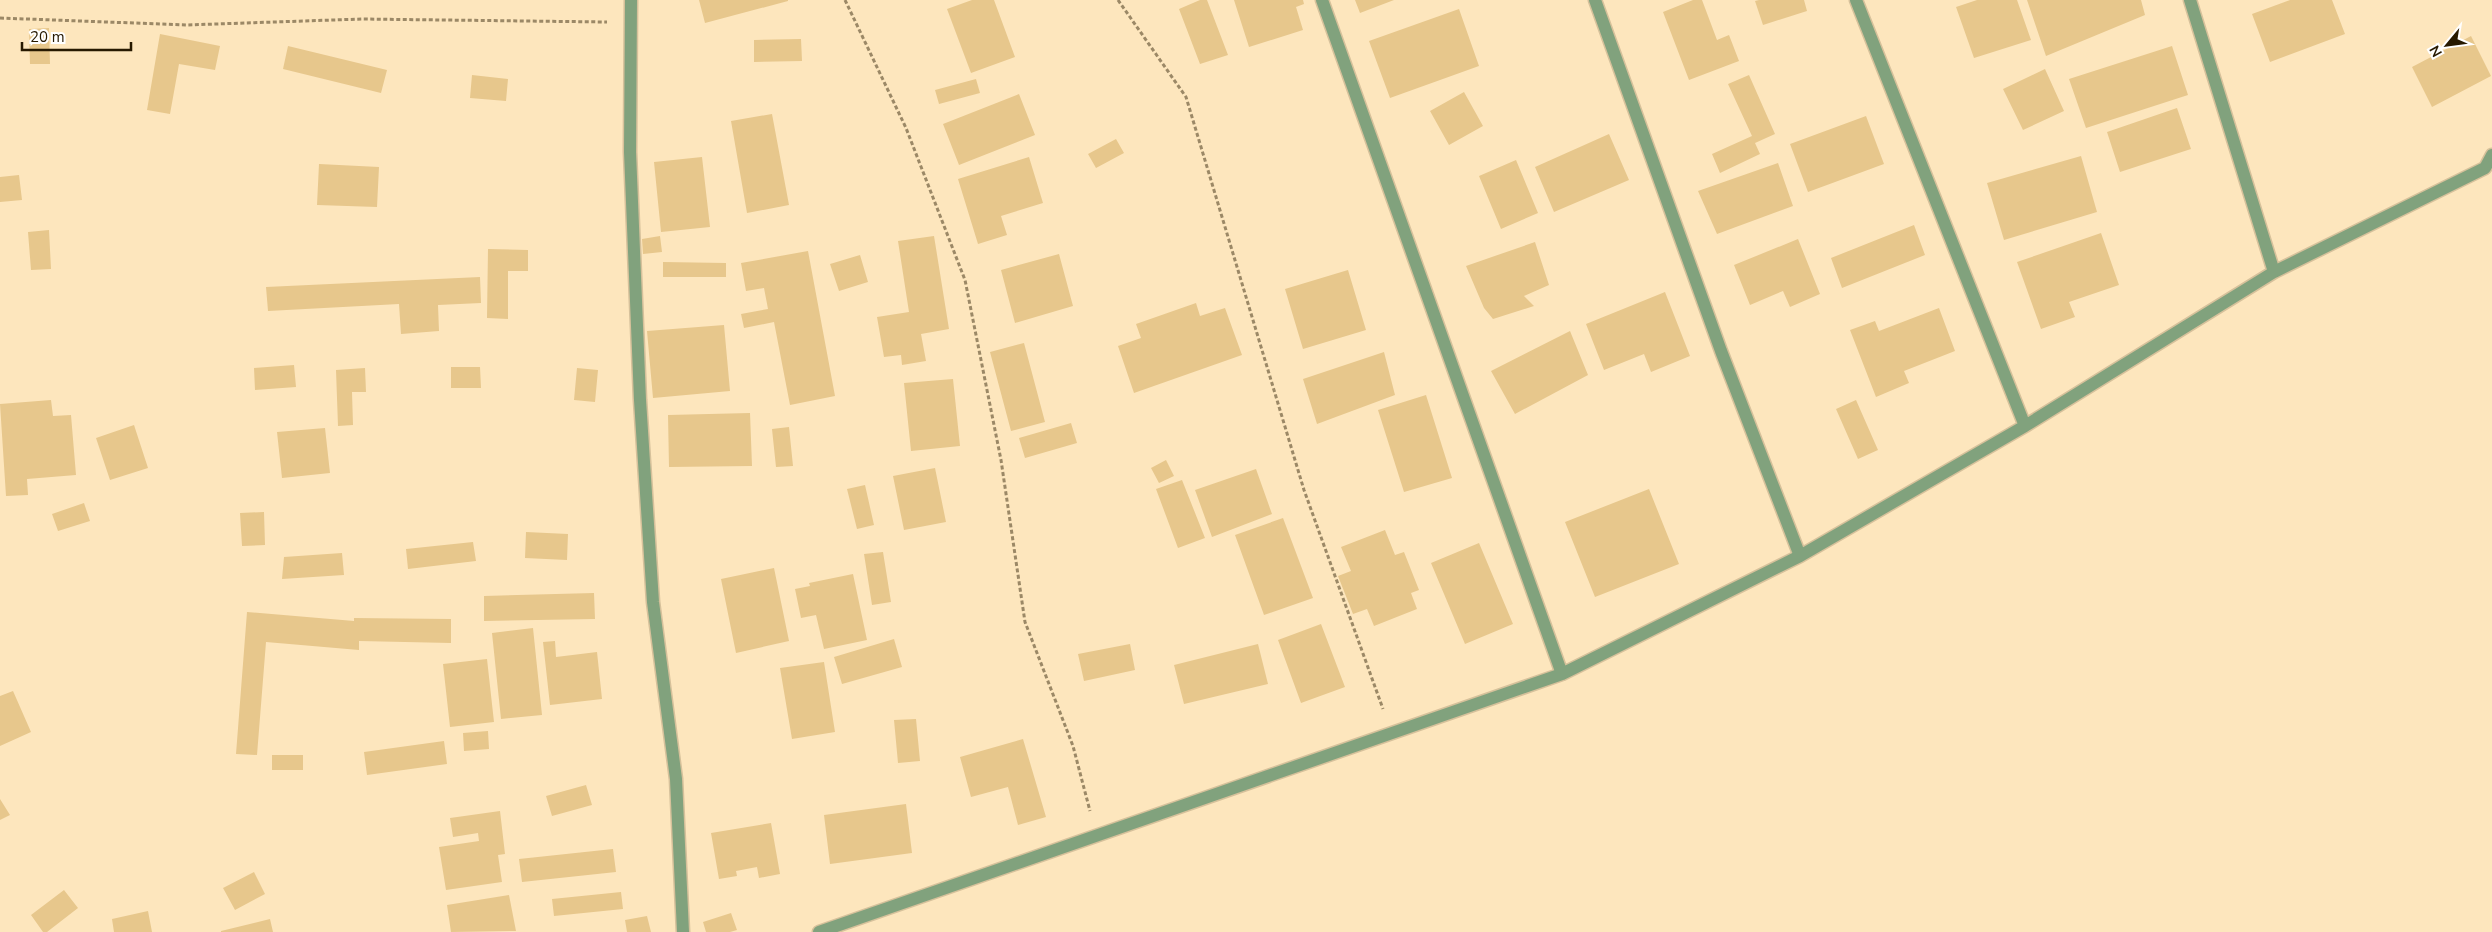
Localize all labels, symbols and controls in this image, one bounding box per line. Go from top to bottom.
scale bar [22,20,131,52]
north arrow [2422,20,2472,70]
text: 20 m [30,27,65,47]
text: N [2425,42,2447,60]

